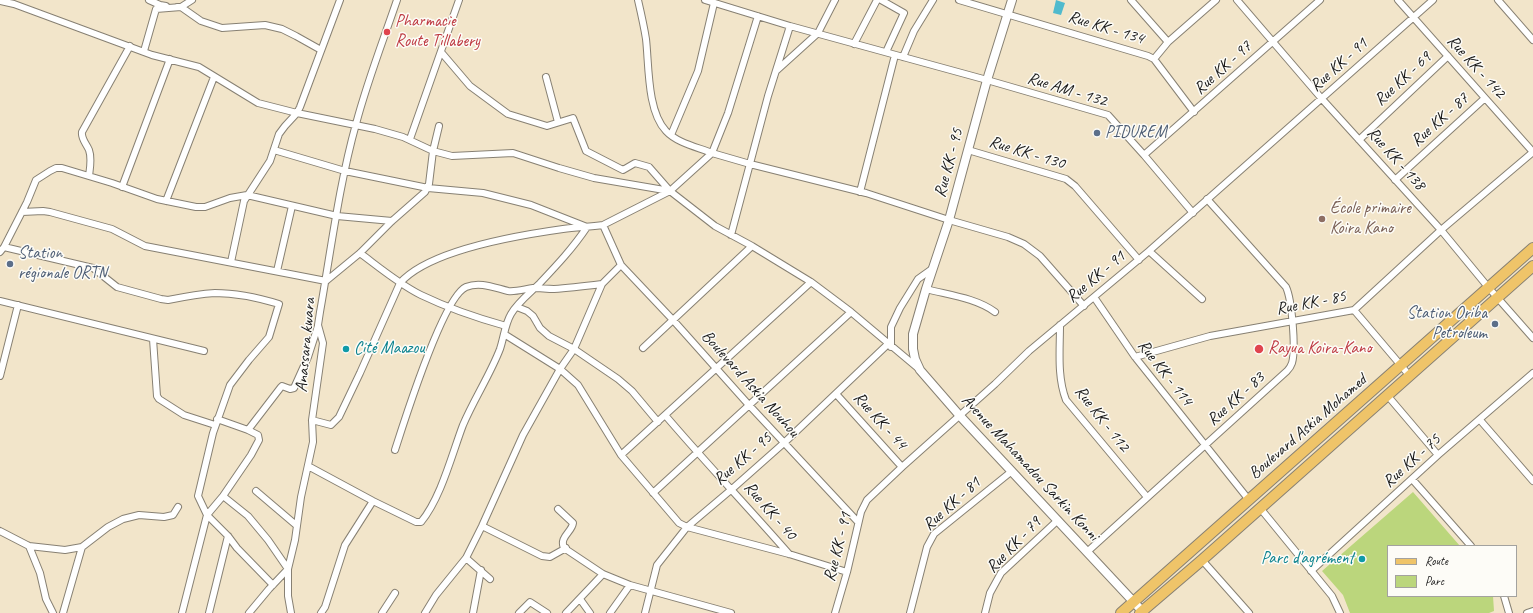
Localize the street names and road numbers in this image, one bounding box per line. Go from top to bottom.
street label: Rue KK - 134 [1066,7,1146,49]
street label: Rue KK - 142 [1442,31,1510,103]
street label: Rue KK - 91 [1306,34,1372,96]
street label: Rue KK - 97 [1190,37,1256,99]
street label: Rue KK - 69 [1370,48,1436,110]
street label: Rue AM - 132 [1025,68,1109,112]
street label: Rue KK - 87 [1407,89,1473,151]
street label: Rue KK - 138 [1362,123,1430,195]
street label: Rue KK - 95 [930,126,968,200]
street label: Rue KK - 130 [987,132,1067,174]
street label: Rue KK - 91 [1062,247,1130,307]
street label: Rue KK - 85 [1274,286,1348,320]
street label: Anassara kwara [292,297,320,393]
street label: Boulevard Askia Nouhou [697,326,803,442]
street label: Rue KK - 114 [1133,336,1197,410]
street label: Rue KK - 83 [1203,368,1269,430]
street label: Boulevard Askia Mohamed [1245,370,1371,484]
street label: Rue KK - 112 [1070,382,1134,456]
street label: Rue KK - 44 [849,388,911,454]
street label: Avenue Mahamadou Sarkin Konni [957,391,1103,545]
street label: Rue KK - 95 [710,428,776,490]
street label: Rue KK - 75 [1379,430,1445,492]
street label: Rue KK - 81 [919,473,985,535]
street label: Rue KK - 40 [739,478,801,544]
street label: Rue KK - 91 [820,510,856,584]
street label: Rue KK - 79 [982,513,1046,577]

